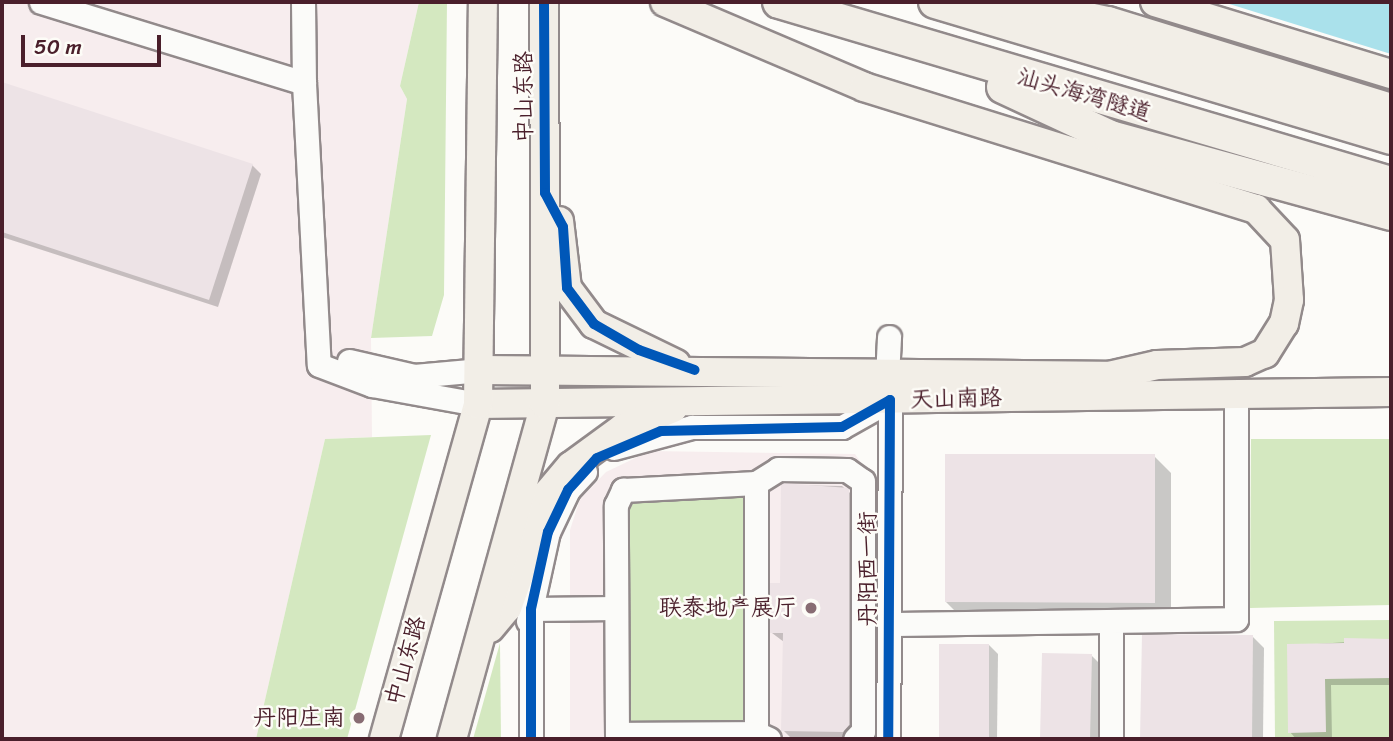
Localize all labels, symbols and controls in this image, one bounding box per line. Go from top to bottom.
scale bar [24,21,164,65]
text: 50 m [34,28,82,66]
street label: 中山东路 [510,51,538,143]
street label: 汕头海湾隧道 [1014,63,1154,127]
street label: 天山南路 [910,384,1002,414]
street label: 丹阳西一街 [854,512,882,626]
place label: 联泰地产展厅 [659,594,797,622]
marker: 联泰地产展厅 [803,600,819,616]
street label: 中山东路 [380,613,432,709]
place label: 丹阳庄南 [253,704,345,732]
marker: 丹阳庄南 [351,710,367,726]

